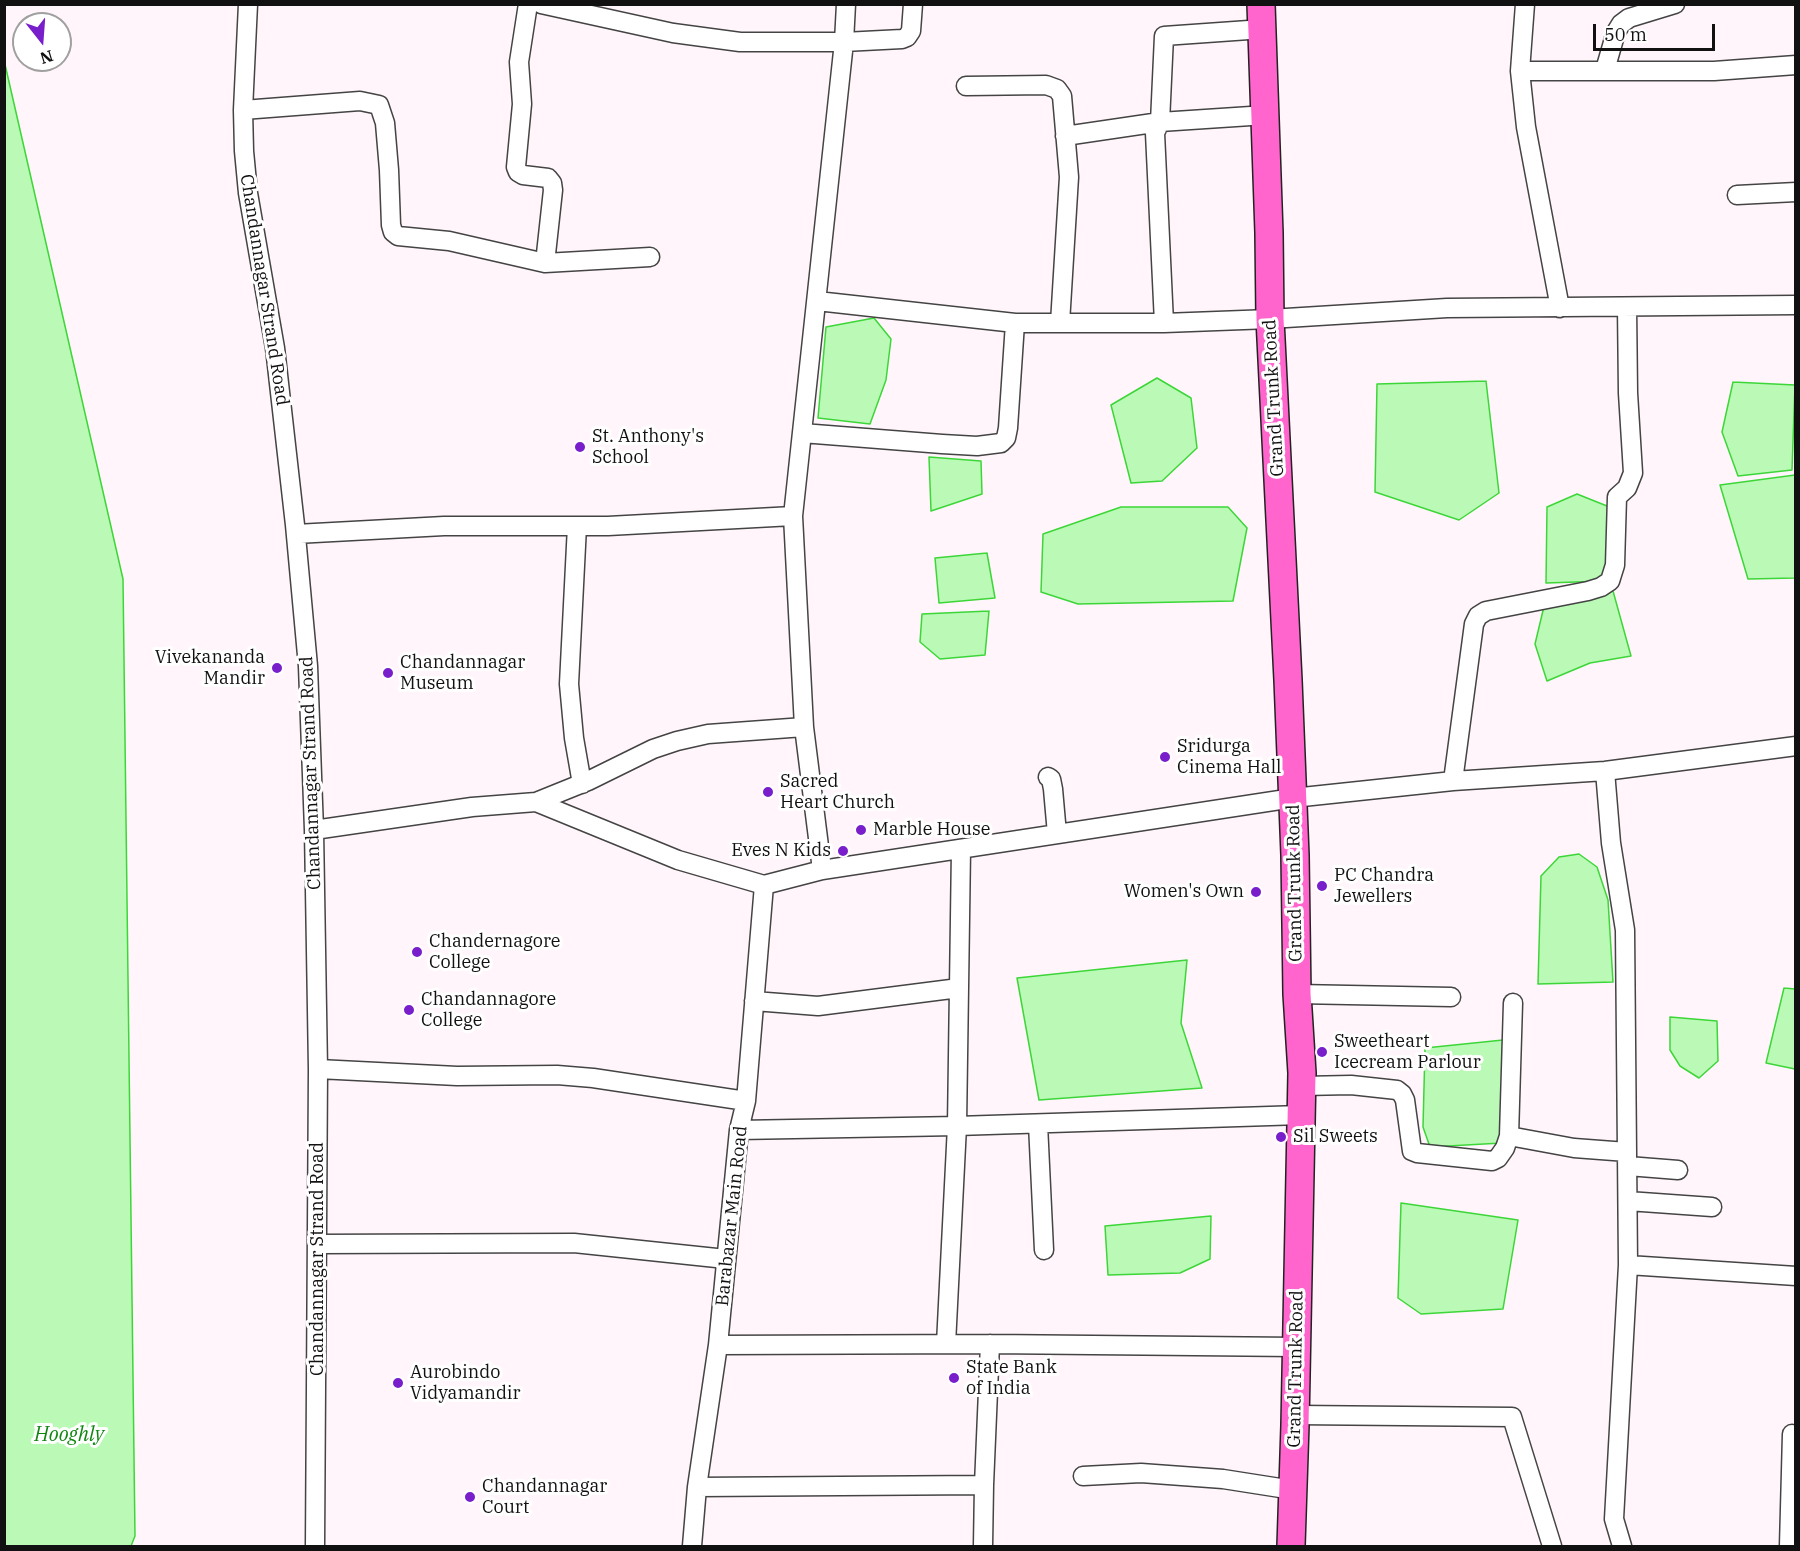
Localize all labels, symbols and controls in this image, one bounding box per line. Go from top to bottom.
north arrow [12,12,72,72]
scale bar [1596,12,1718,50]
text: 50 m [1604,23,1647,46]
text: N [38,46,56,69]
street label: Chandannagar Strand Road [235,173,293,407]
street label: Grand Trunk Road [1259,319,1289,477]
place label: St. Anthony's School [592,426,704,468]
marker: St. Anthony's School [573,440,587,454]
place label: Vivekananda Mandir [155,647,265,690]
place label: Chandannagar Museum [400,652,525,694]
street label: Chandannagar Strand Road [296,656,326,890]
marker: Vivekananda Mandir [270,661,284,675]
marker: Chandannagar Museum [381,666,395,680]
place label: Sridurga Cinema Hall [1177,736,1281,778]
marker: Sridurga Cinema Hall [1158,750,1172,764]
place label: Sacred Heart Church [780,771,895,814]
marker: Sacred Heart Church [761,785,775,799]
street label: Grand Trunk Road [1283,804,1307,962]
place label: Marble House [873,819,990,841]
marker: Marble House [854,823,868,837]
place label: Eves N Kids [731,840,831,862]
marker: Eves N Kids [836,844,850,858]
place label: PC Chandra Jewellers [1334,865,1434,908]
marker: PC Chandra Jewellers [1315,879,1329,893]
place label: Women's Own [1124,881,1244,903]
marker: Women's Own [1249,885,1263,899]
place label: Chandernagore College [429,931,561,974]
marker: Chandernagore College [410,945,424,959]
place label: Chandannagore College [421,989,556,1032]
marker: Chandannagore College [402,1003,416,1017]
place label: Sweetheart Icecream Parlour [1334,1031,1481,1074]
marker: Sweetheart Icecream Parlour [1315,1045,1329,1059]
street label: Barabazar Main Road [712,1125,752,1307]
place label: Sil Sweets [1293,1126,1378,1148]
marker: Sil Sweets [1274,1130,1288,1144]
street label: Chandannagar Strand Road [307,1142,329,1376]
street label: Grand Trunk Road [1284,1290,1308,1448]
place label: State Bank of India [966,1357,1057,1400]
place label: Aurobindo Vidyamandir [410,1362,520,1404]
marker: State Bank of India [947,1371,961,1385]
marker: Aurobindo Vidyamandir [391,1376,405,1390]
water label: Hooghly [34,1423,104,1447]
place label: Chandannagar Court [482,1476,607,1518]
marker: Chandannagar Court [463,1490,477,1504]

